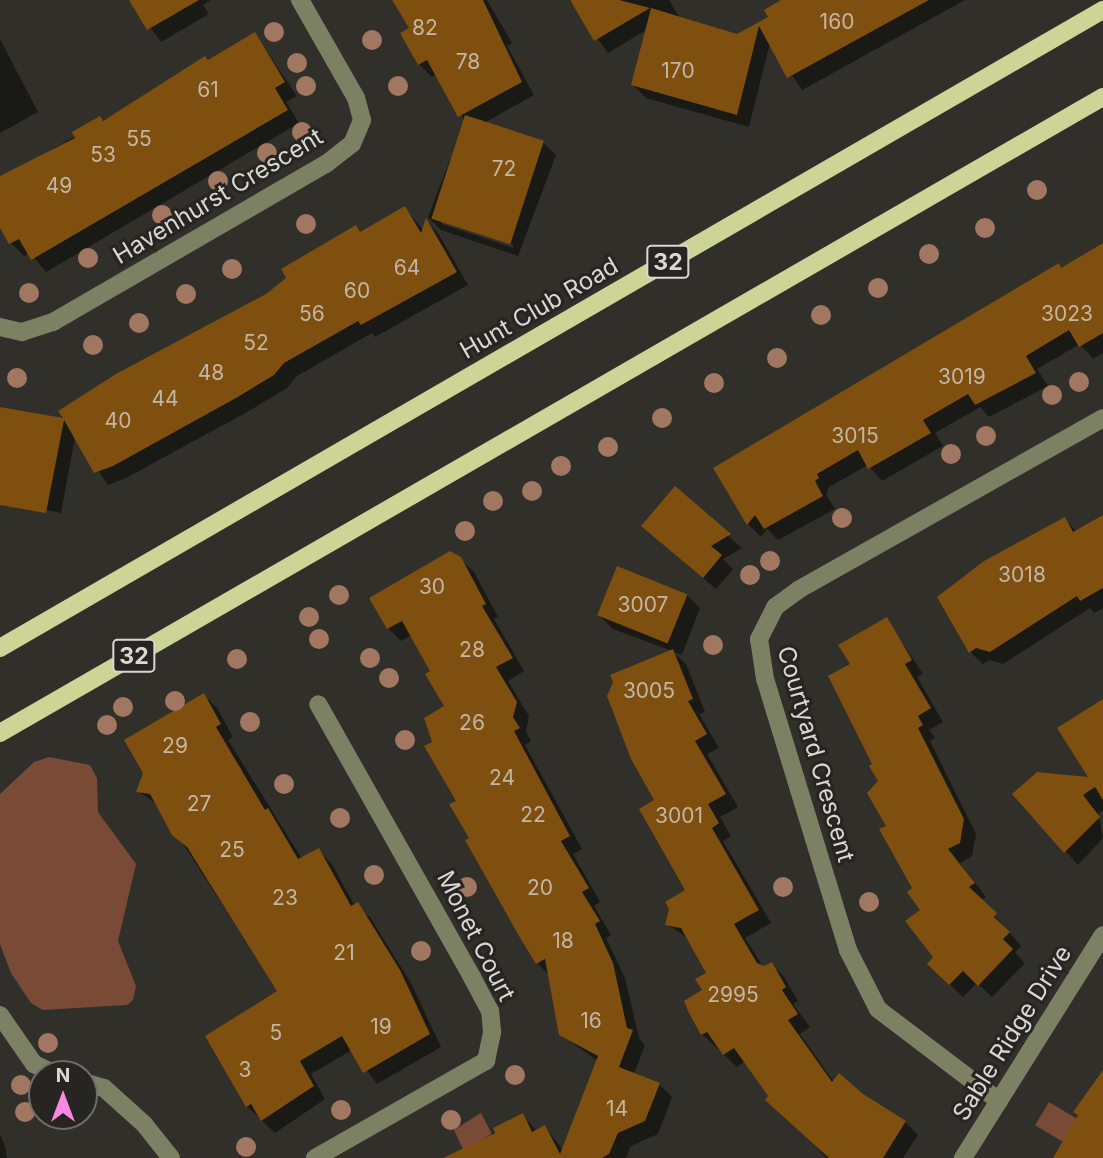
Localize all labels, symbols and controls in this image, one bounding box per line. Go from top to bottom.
house number: 160 [820,9,854,35]
house number: 82 [412,15,438,41]
house number: 78 [456,49,480,75]
house number: 170 [661,58,695,84]
house number: 61 [197,77,219,103]
street label: Havenhurst Crescent [108,122,328,270]
house number: 55 [126,126,152,152]
house number: 53 [90,142,116,168]
house number: 72 [492,156,516,182]
house number: 49 [46,173,72,199]
road number: 32 [645,243,691,282]
street label: Hunt Club Road [455,251,623,365]
house number: 64 [394,255,420,281]
house number: 60 [344,278,370,304]
house number: 56 [299,301,325,327]
house number: 3023 [1041,301,1093,327]
house number: 52 [243,330,269,356]
house number: 48 [198,360,224,386]
house number: 3019 [938,364,986,390]
house number: 44 [151,386,179,412]
house number: 40 [105,408,131,434]
house number: 3015 [831,423,879,449]
house number: 3018 [998,562,1046,588]
house number: 30 [419,574,445,600]
house number: 3007 [618,592,668,618]
road number: 32 [111,636,157,676]
house number: 28 [459,637,485,663]
street label: Courtyard Crescent [771,643,861,865]
house number: 3005 [623,678,675,704]
house number: 26 [459,710,485,736]
house number: 29 [162,733,188,759]
house number: 24 [489,765,515,791]
house number: 27 [187,791,211,817]
house number: 22 [520,802,546,828]
house number: 3001 [655,803,703,829]
house number: 25 [219,837,245,863]
street label: Monet Court [431,866,521,1006]
house number: 20 [527,875,553,901]
house number: 23 [272,885,298,911]
house number: 18 [552,928,574,954]
house number: 21 [333,940,355,966]
street label: Sable Ridge Drive [947,940,1077,1126]
house number: 2995 [707,982,759,1008]
house number: 16 [580,1008,602,1034]
house number: 19 [370,1014,392,1040]
house number: 5 [270,1020,282,1046]
house number: 3 [239,1057,251,1083]
north arrow [28,1060,98,1130]
text: N [56,1064,70,1087]
house number: 14 [606,1096,628,1122]

